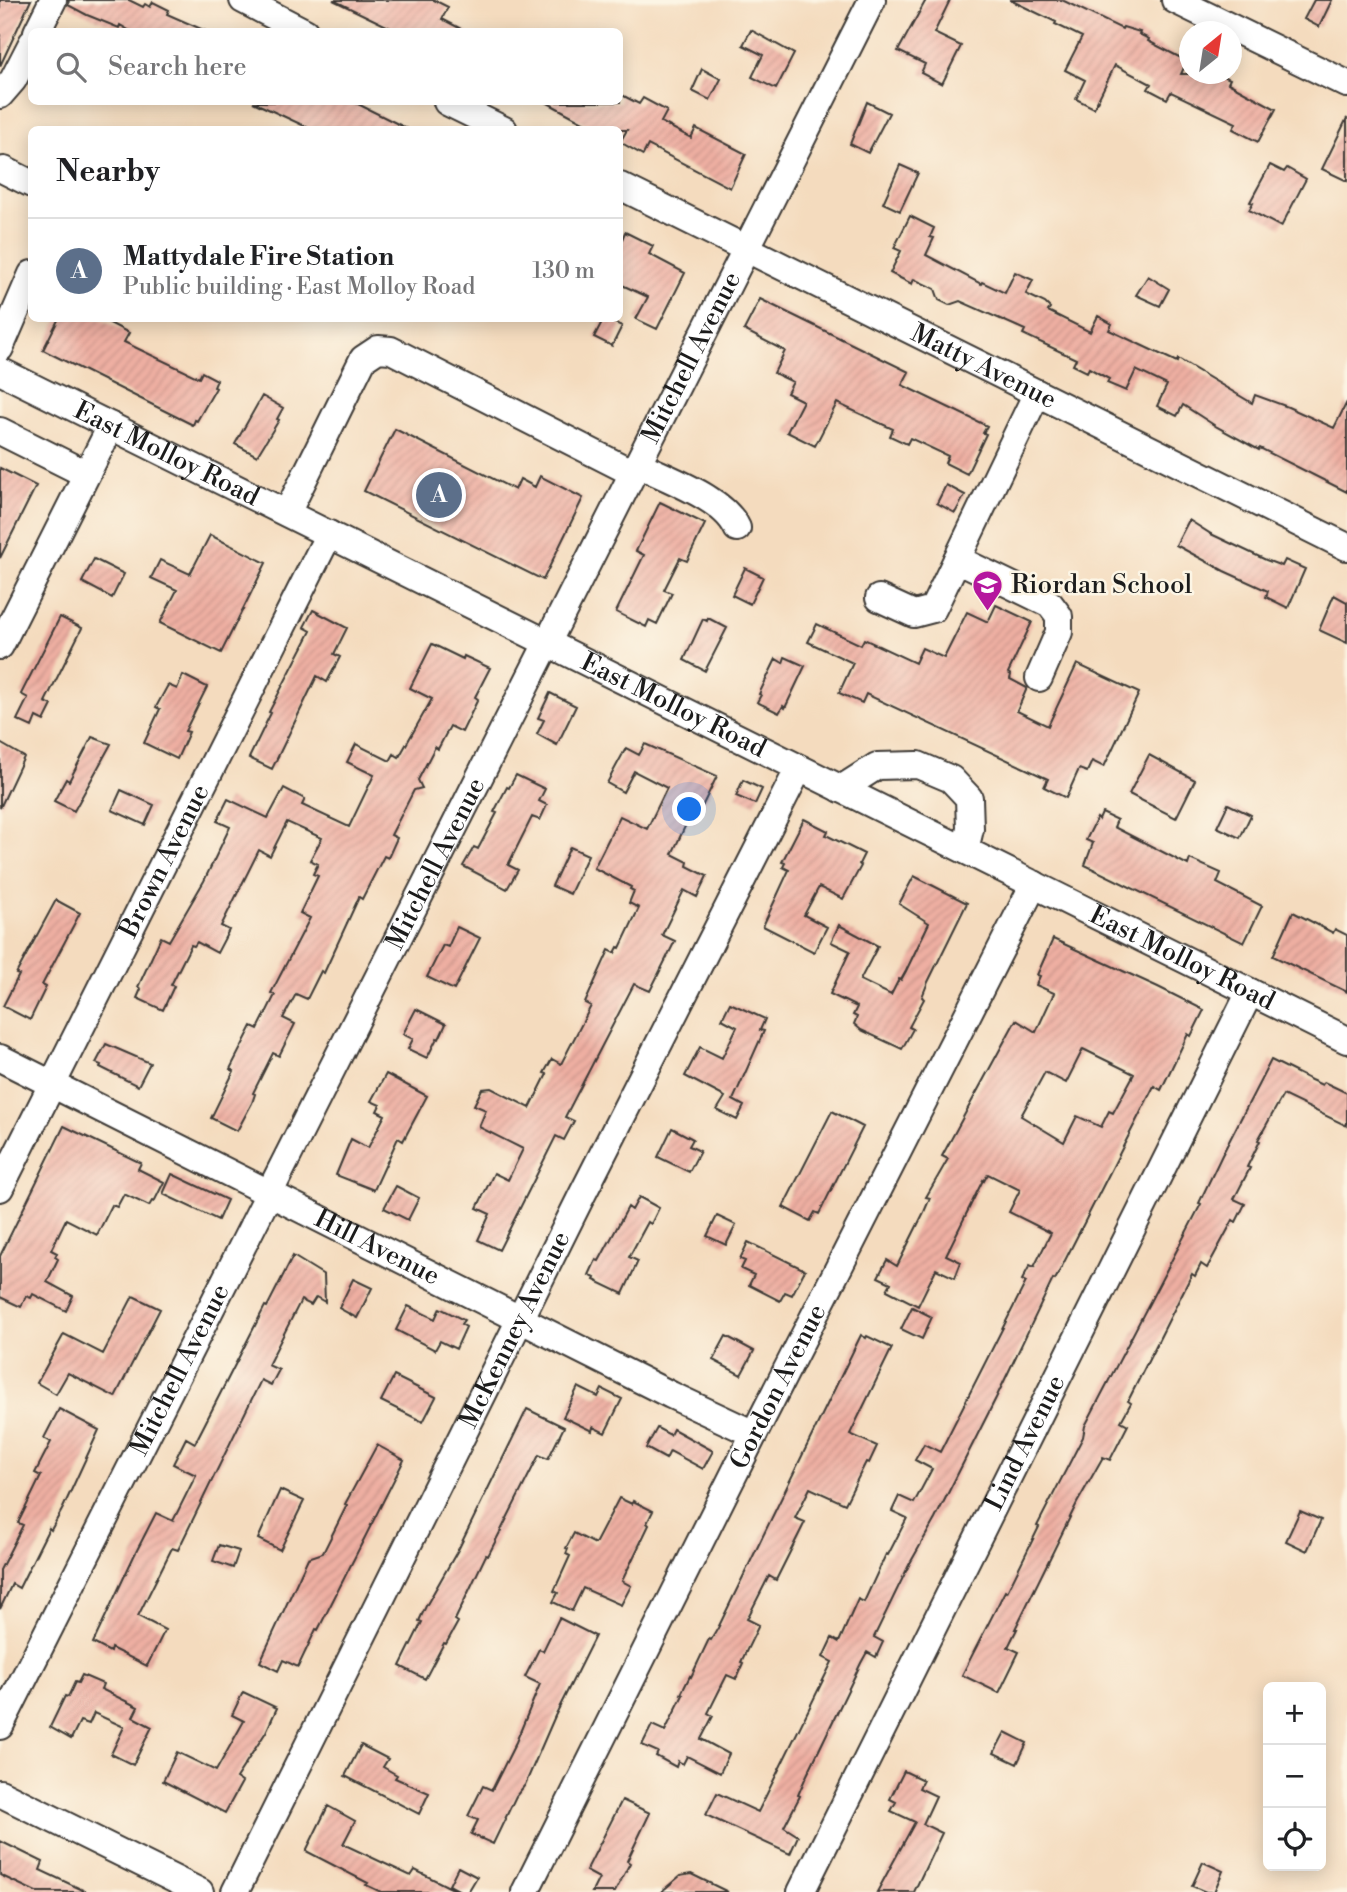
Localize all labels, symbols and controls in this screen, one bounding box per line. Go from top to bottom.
north arrow [1179,21,1242,84]
search box [28,28,623,105]
icon: search [52,48,90,86]
text: Search here [108,51,247,83]
text: Nearby [56,153,160,191]
text: Mattydale Fire Station [123,241,394,273]
text: A [71,257,87,285]
text: 130 m [532,257,595,285]
street label: Mitchell Avenue [635,266,748,449]
text: Public building · East Molloy Road [123,273,475,301]
street label: Matty Avenue [906,317,1062,416]
street label: East Molloy Road [69,394,265,513]
pin: A [416,469,462,521]
school or university icon: Riordan School [971,568,1005,612]
place label: Riordan School [1011,569,1193,601]
street label: East Molloy Road [576,646,772,765]
street label: Mitchell Avenue [379,773,492,955]
street label: Brown Avenue [112,779,216,944]
your location [672,792,706,826]
street label: East Molloy Road [1084,899,1280,1018]
street label: Hill Avenue [309,1203,445,1292]
street label: McKenney Avenue [452,1226,577,1434]
street label: Mitchell Avenue [123,1279,237,1461]
street label: Gordon Avenue [723,1299,833,1475]
street label: Lind Avenue [978,1370,1072,1516]
map controls [1263,1682,1326,1871]
button: + [1263,1682,1326,1745]
button: − [1263,1745,1326,1808]
button: locate [1263,1808,1326,1871]

